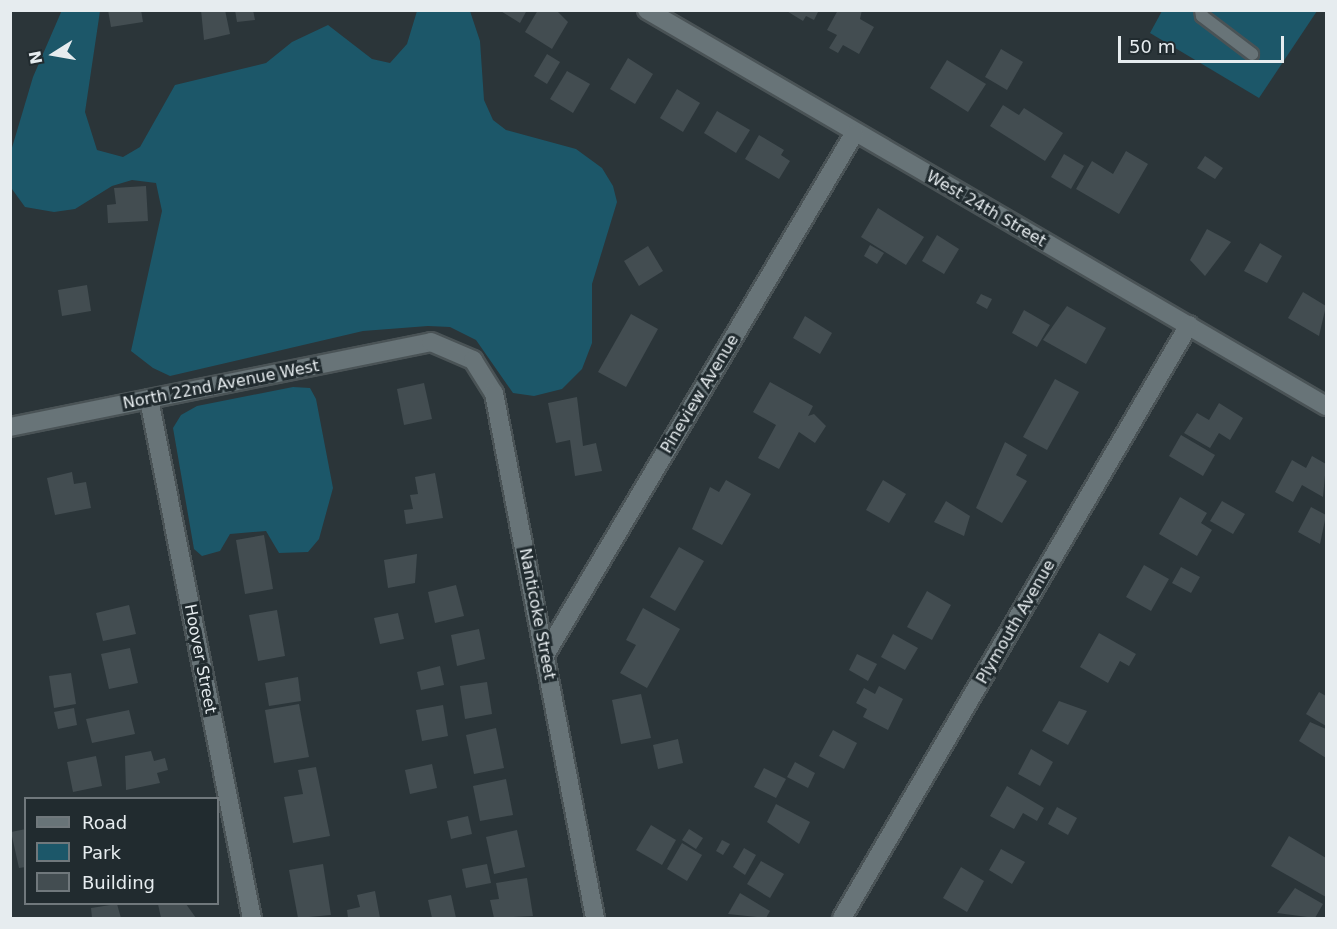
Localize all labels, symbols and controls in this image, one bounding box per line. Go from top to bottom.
north arrow [24,24,84,84]
scale bar [1121,24,1288,62]
text: 50 m [1129,36,1175,57]
text: N [25,49,46,66]
street label: West 24th Street [923,167,1049,251]
street label: Pineview Avenue [657,331,743,457]
street label: North 22nd Avenue West [121,357,321,413]
street label: Nanticoke Street [515,547,559,681]
street label: Plymouth Avenue [973,557,1059,687]
street label: Hoover Street [180,603,220,715]
legend [24,797,219,905]
text: Road [82,812,127,833]
text: Park [82,842,121,863]
text: Building [82,872,155,893]

